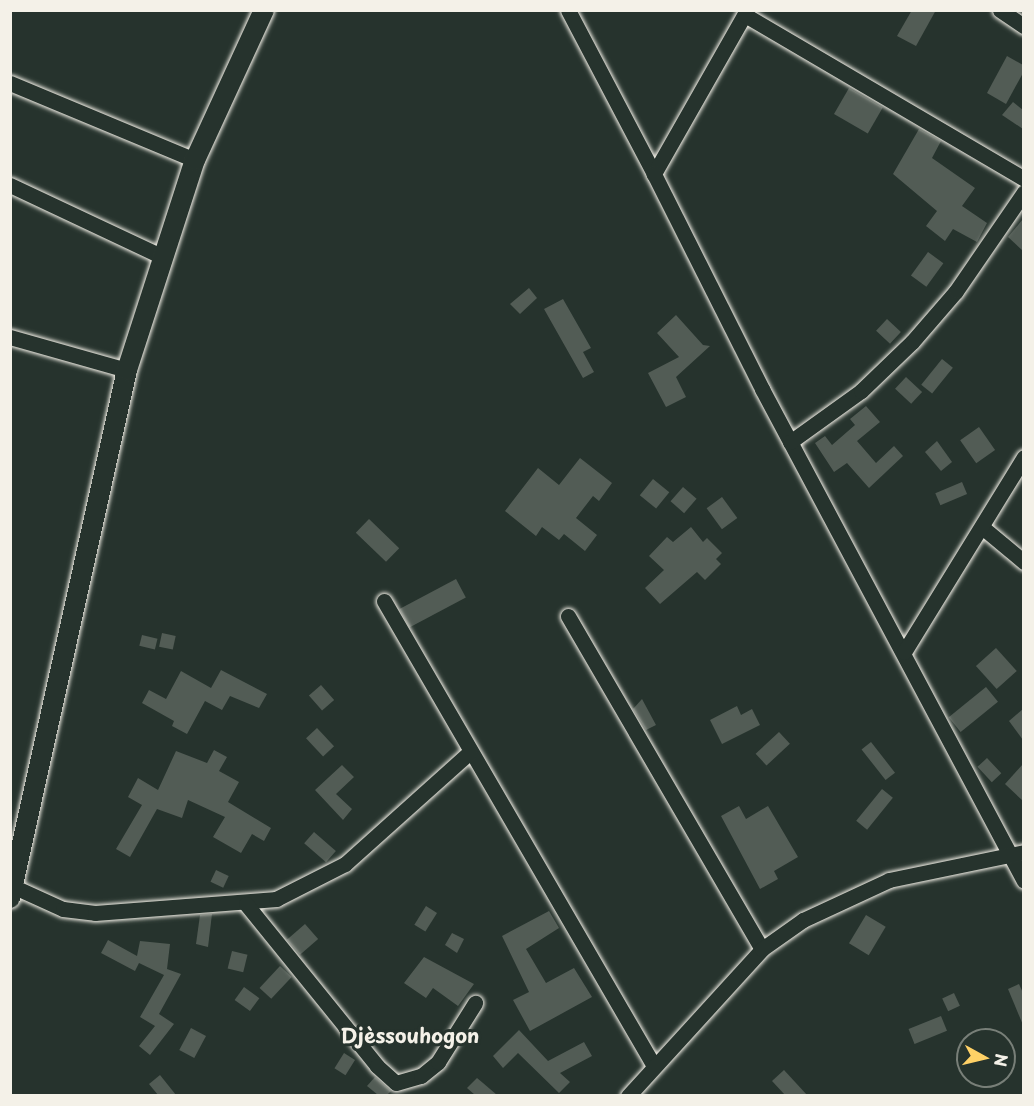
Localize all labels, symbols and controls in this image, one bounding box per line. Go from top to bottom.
district label: Djèssouhogon [341,1023,479,1047]
north arrow [956,1028,1016,1088]
text: N [989,1052,1015,1068]

